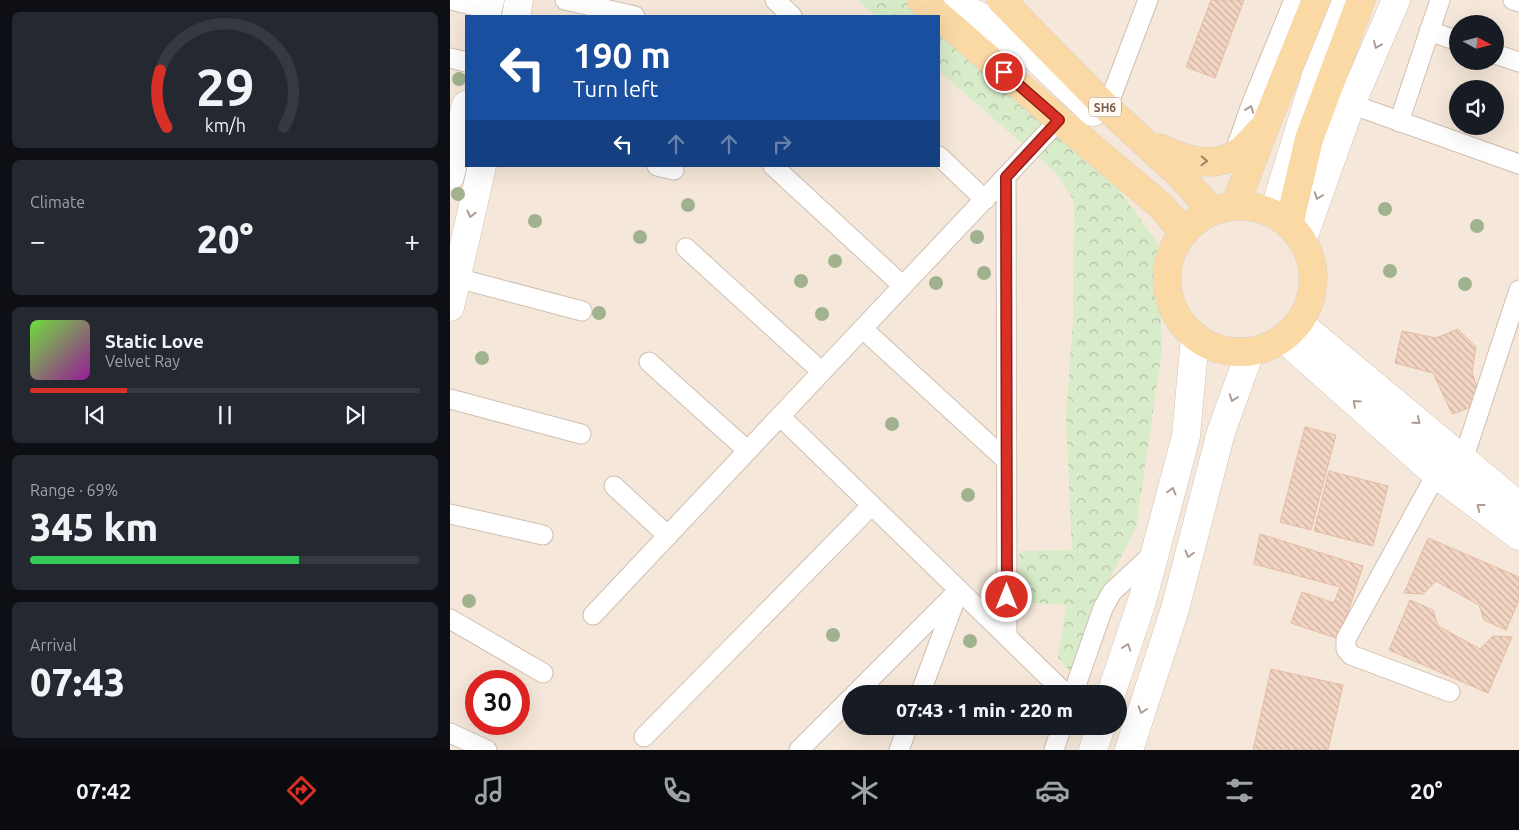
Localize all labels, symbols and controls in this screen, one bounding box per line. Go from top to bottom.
north arrow [1449,15,1504,70]
map controls [1449,15,1504,135]
icon: left [490,35,555,100]
text: 190 m [573,35,671,75]
one-way arrow [1372,40,1383,49]
pin [983,51,1025,93]
text: 29 [196,58,254,116]
icon: arrive [990,58,1018,86]
text: Turn left [573,76,658,101]
button: sound [1449,80,1504,135]
road number: SH6 [1089,98,1121,116]
one-way arrow [1244,105,1254,114]
text: km/h [204,115,246,135]
icon: left [609,130,637,158]
icon: ahead [662,130,690,158]
icon: ahead [715,130,743,158]
icon: right [768,130,796,158]
one-way arrow [1201,156,1209,167]
one-way arrow [1314,192,1324,200]
text: Climate [30,193,85,211]
one-way arrow [466,209,477,218]
text: 20° [197,218,253,260]
text: − [30,225,46,256]
text: + [404,225,420,256]
text: Static Love [105,330,204,352]
text: Velvet Ray [105,352,180,370]
one-way arrow [1229,393,1239,402]
one-way arrow [1352,399,1361,408]
icon: previous [81,401,109,429]
icon: pause [211,401,239,429]
icon: next [341,401,369,429]
one-way arrow [1411,416,1420,424]
text: Range · 69% [30,481,118,499]
one-way arrow [1166,488,1176,496]
one-way arrow [1476,504,1486,513]
text: 345 km [30,506,158,548]
one-way arrow [1184,550,1195,559]
position arrow [980,570,1032,622]
text: Arrival [30,636,77,654]
one-way arrow [1121,644,1131,652]
text: 07:43 [30,661,125,703]
speed limit sign: 30 [465,670,530,735]
text: 07:43 · 1 min · 220 m [896,699,1073,721]
one-way arrow [1138,705,1148,714]
icon: directions [284,773,319,808]
icon: music [472,773,507,808]
icon: phone [659,773,694,808]
icon: climate [847,773,882,808]
icon: car [1035,773,1070,808]
icon: filters [1222,773,1257,808]
text: 07:42 [76,778,131,803]
text: 20° [1410,778,1443,803]

